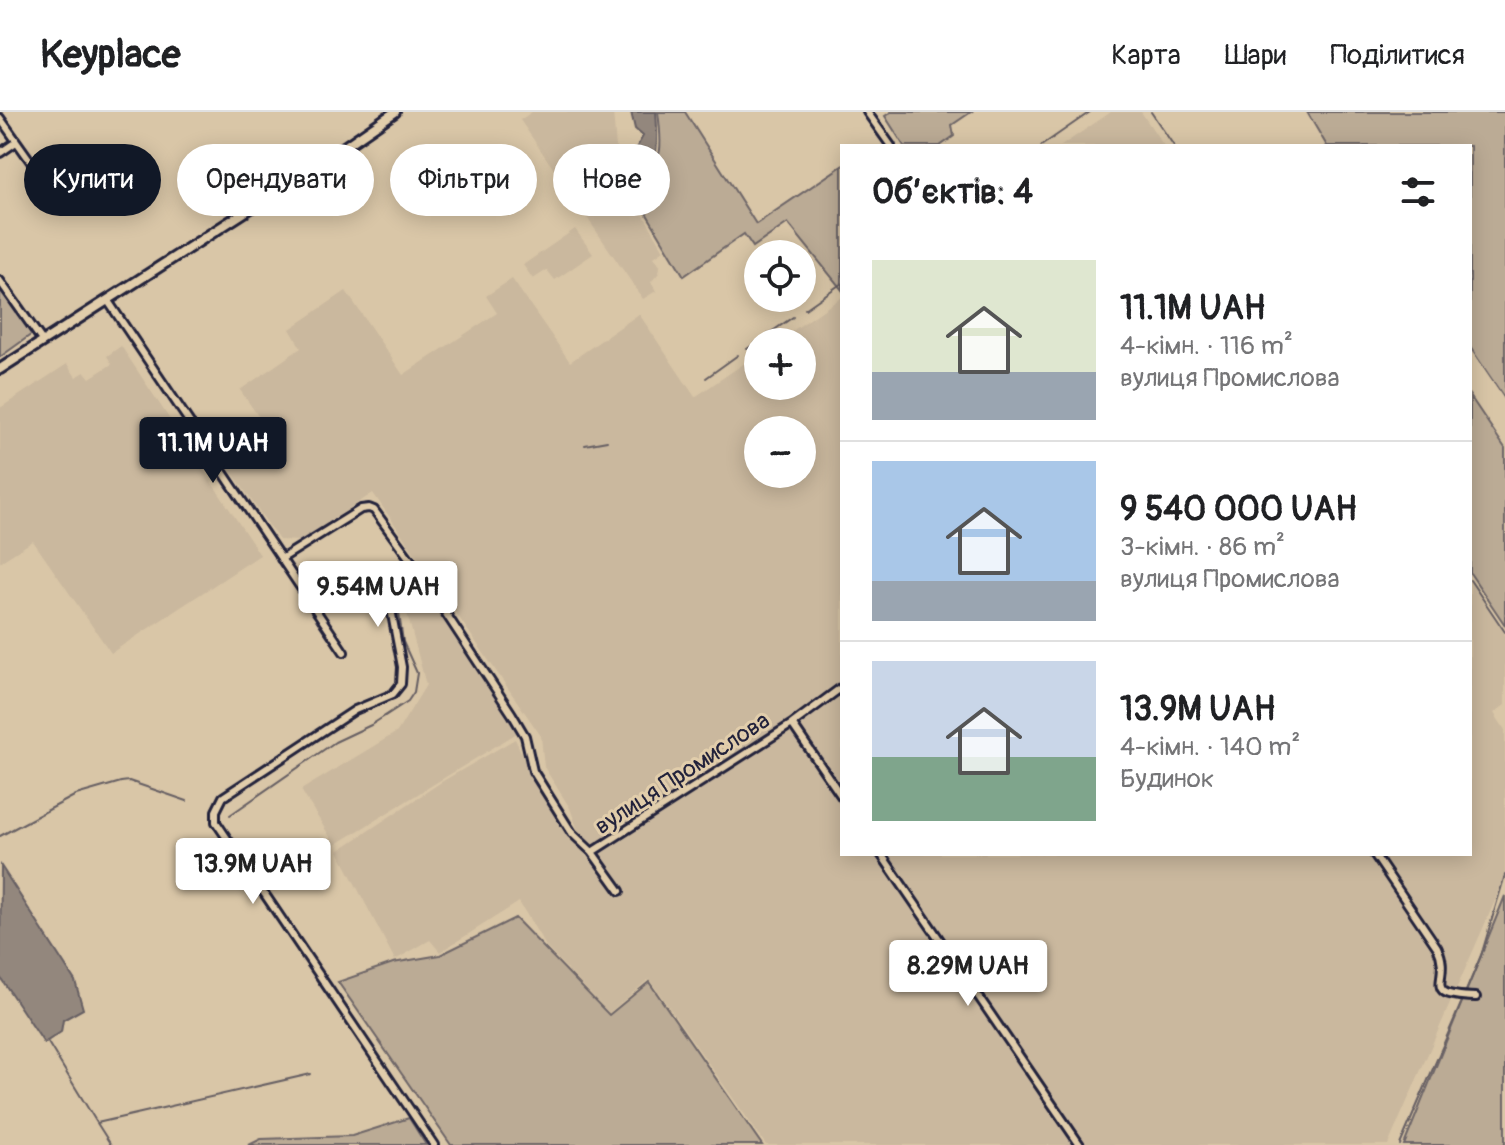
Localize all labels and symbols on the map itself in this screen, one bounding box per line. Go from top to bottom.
pin: 11.1M UAH [121,417,305,485]
pin: 9.54M UAH [286,561,470,629]
street label: вулиця Промислова [589,706,775,841]
pin: 13.9M UAH [161,838,345,906]
pin: 8.29M UAH [876,940,1060,1008]

